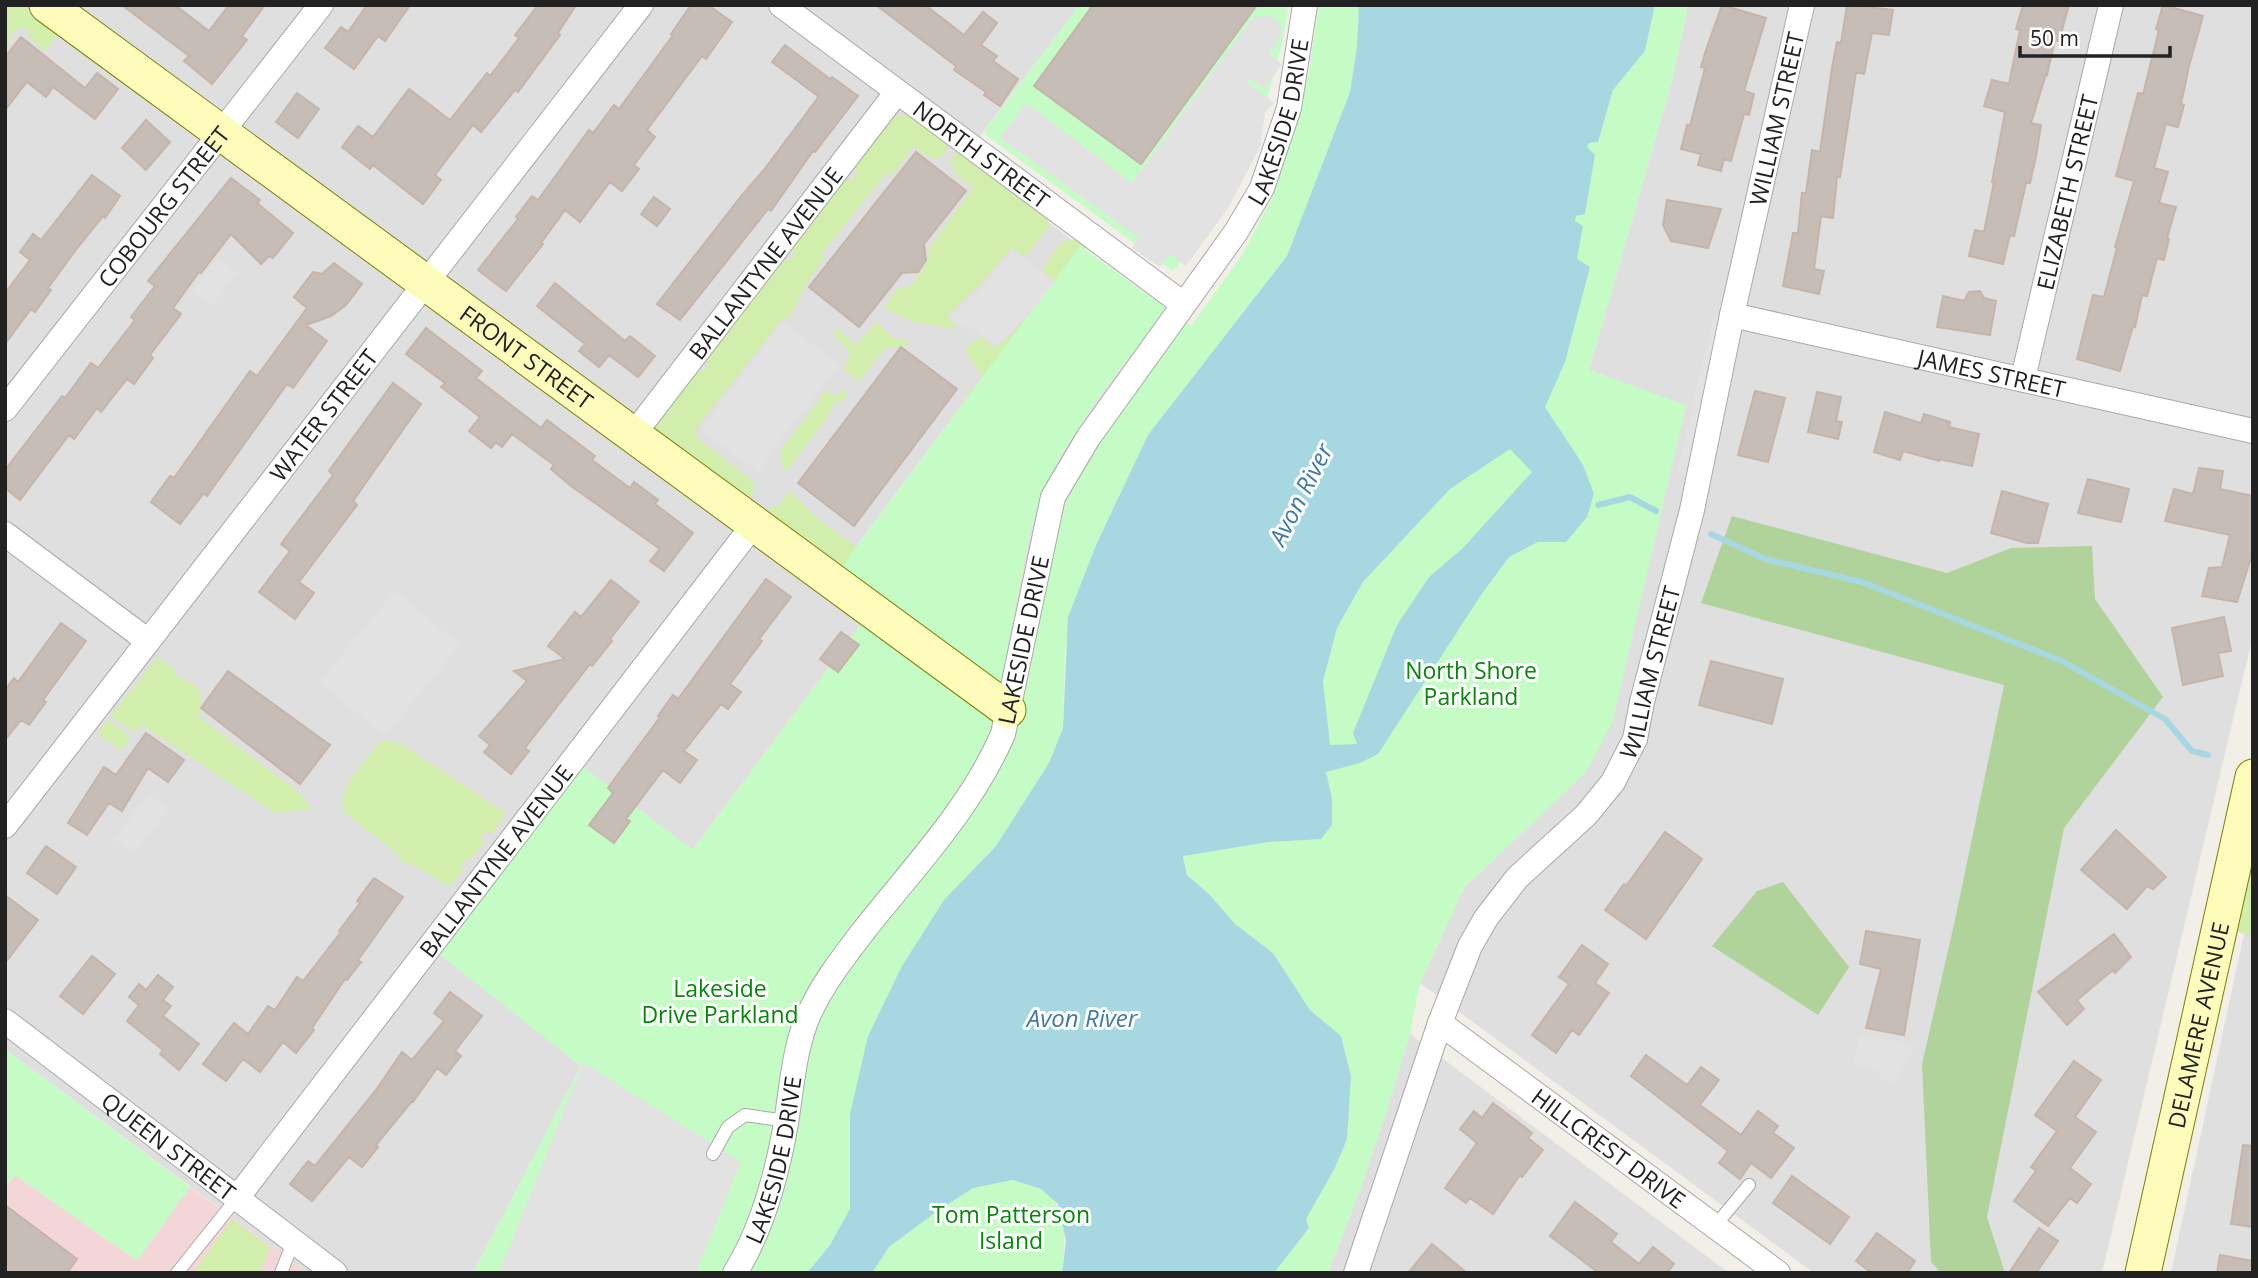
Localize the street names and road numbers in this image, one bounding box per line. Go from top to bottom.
street label: WILLIAM STREET [1741,28,1812,209]
street label: LAKESIDE DRIVE [1239,36,1316,211]
street label: ELIZABETH STREET [2028,91,2105,293]
street label: NORTH STREET [907,93,1057,216]
street label: COBOURG STREET [90,119,237,294]
street label: BALLANTYNE AVENUE [681,160,850,366]
street label: FRONT STREET [454,297,600,417]
street label: JAMES STREET [1913,340,2069,405]
street label: WATER STREET [262,342,385,488]
street label: LAKESIDE DRIVE [989,553,1056,727]
street label: WILLIAM STREET [1612,582,1688,764]
street label: BALLANTYNE AVENUE [411,758,580,964]
street label: DELAMERE AVENUE [2160,919,2236,1131]
street label: LAKESIDE DRIVE [737,1074,809,1249]
street label: HILLCREST DRIVE [1525,1080,1692,1215]
street label: QUEEN STREET [95,1084,243,1208]

